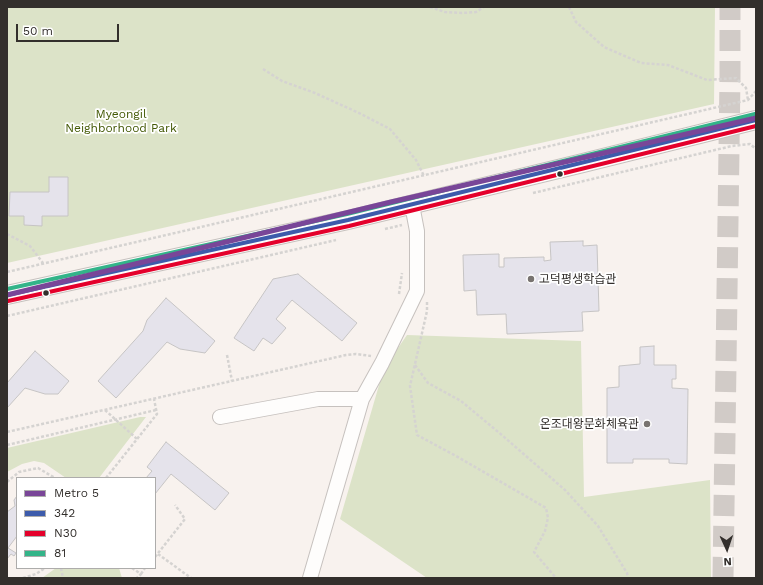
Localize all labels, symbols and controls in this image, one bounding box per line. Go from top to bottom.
scale bar [18,16,121,42]
text: 50 m [23,24,53,38]
park label: Myeongil Neighborhood Park [65,107,177,135]
unlabelled marker [555,169,565,179]
place label: 고덕평생학습관 [539,272,616,286]
marker: 고덕평생학습관 [526,274,536,284]
unlabelled marker [41,288,51,298]
place label: 온조대왕문화체육관 [540,417,639,431]
marker: 온조대왕문화체육관 [642,419,652,429]
legend [16,477,156,569]
text: Metro 5 [54,486,99,500]
text: 342 [54,506,75,520]
text: N30 [54,526,77,540]
north arrow [707,529,747,569]
text: 81 [54,546,66,560]
text: N [723,555,732,568]

